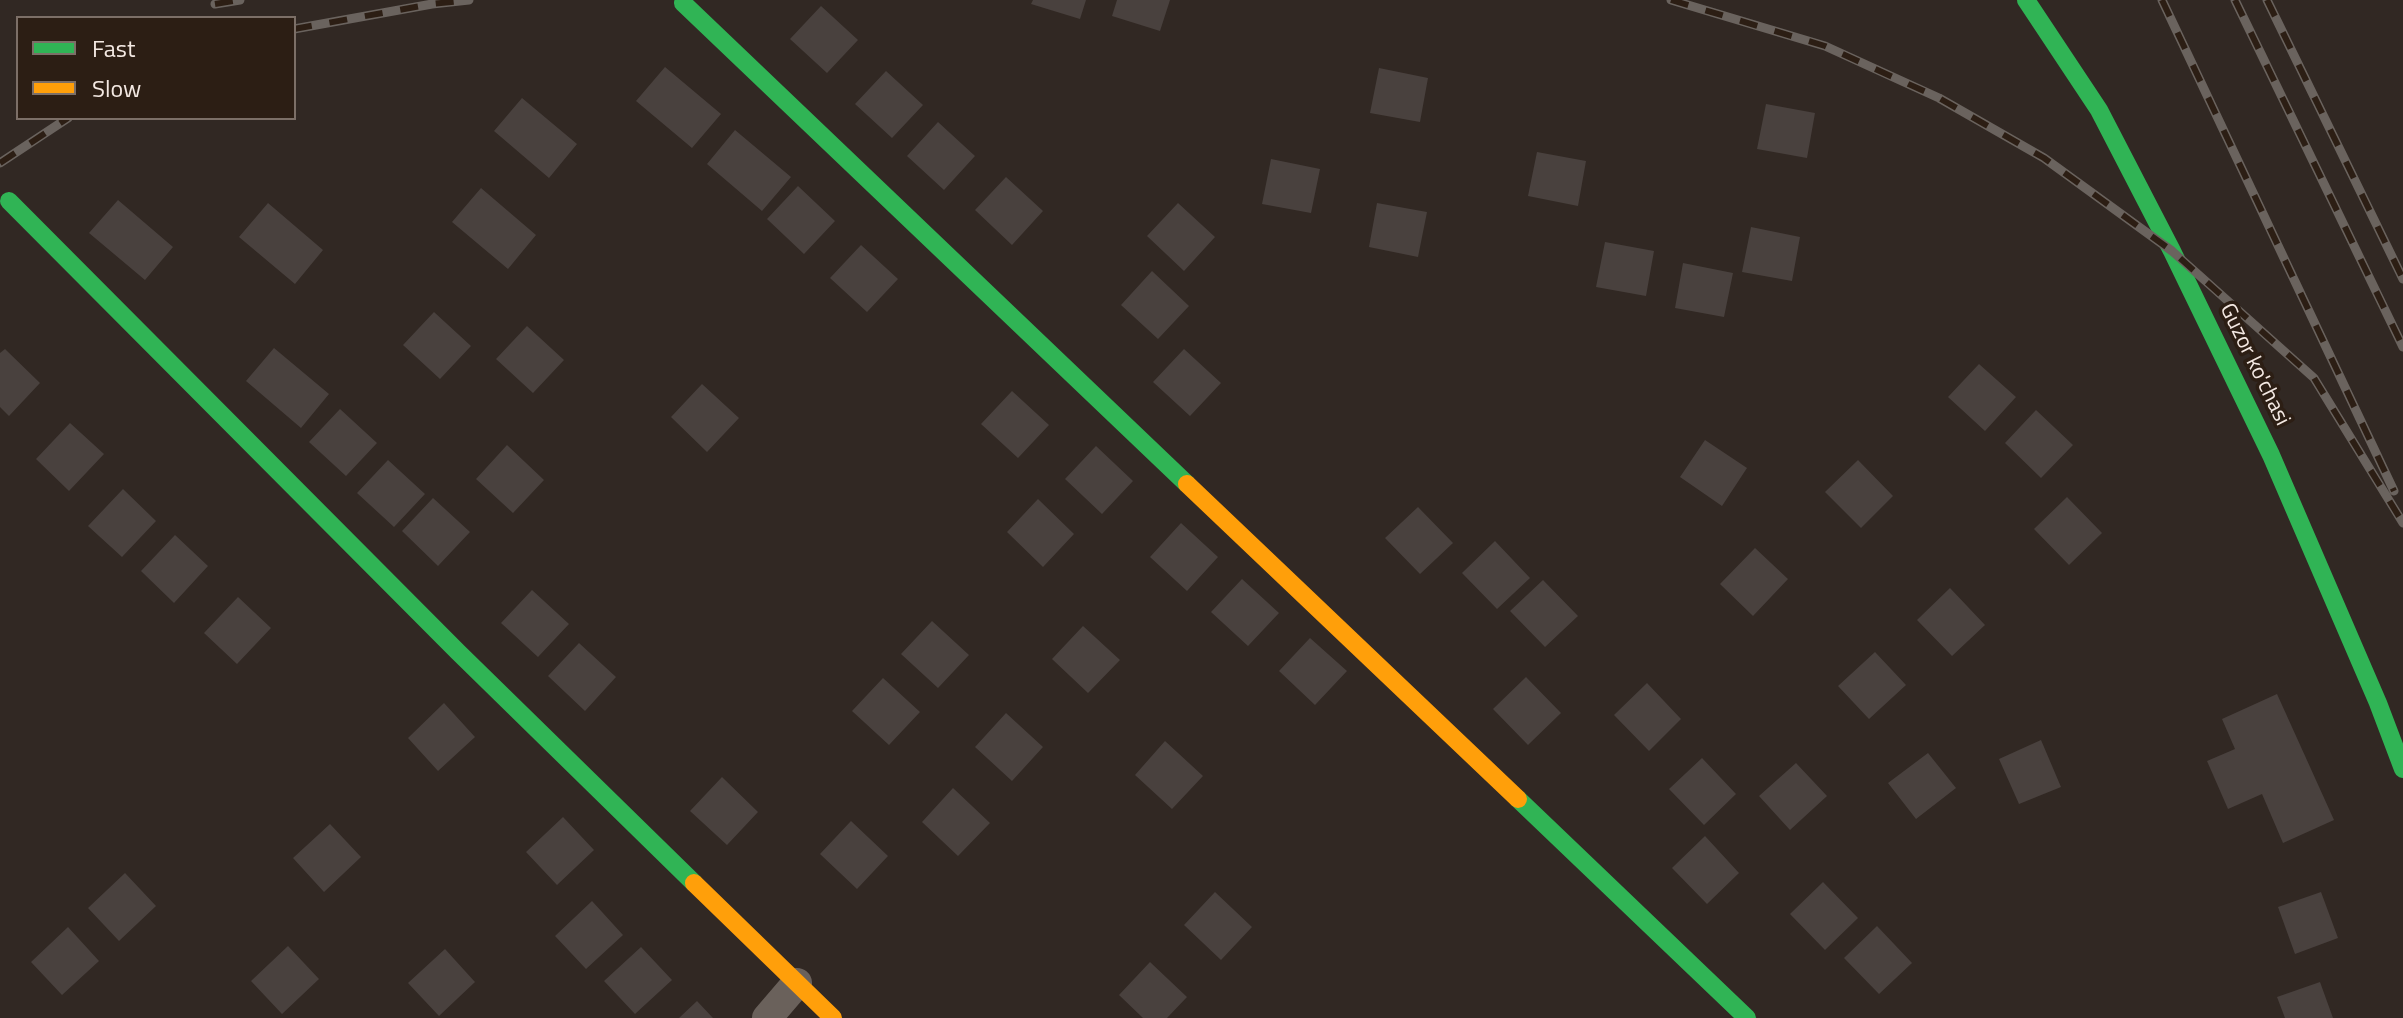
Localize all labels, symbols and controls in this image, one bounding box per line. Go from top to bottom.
legend [16,16,296,120]
text: Fast [92,30,135,66]
text: Slow [92,70,141,106]
street label: Guzor ko'chasi [2213,300,2295,430]

